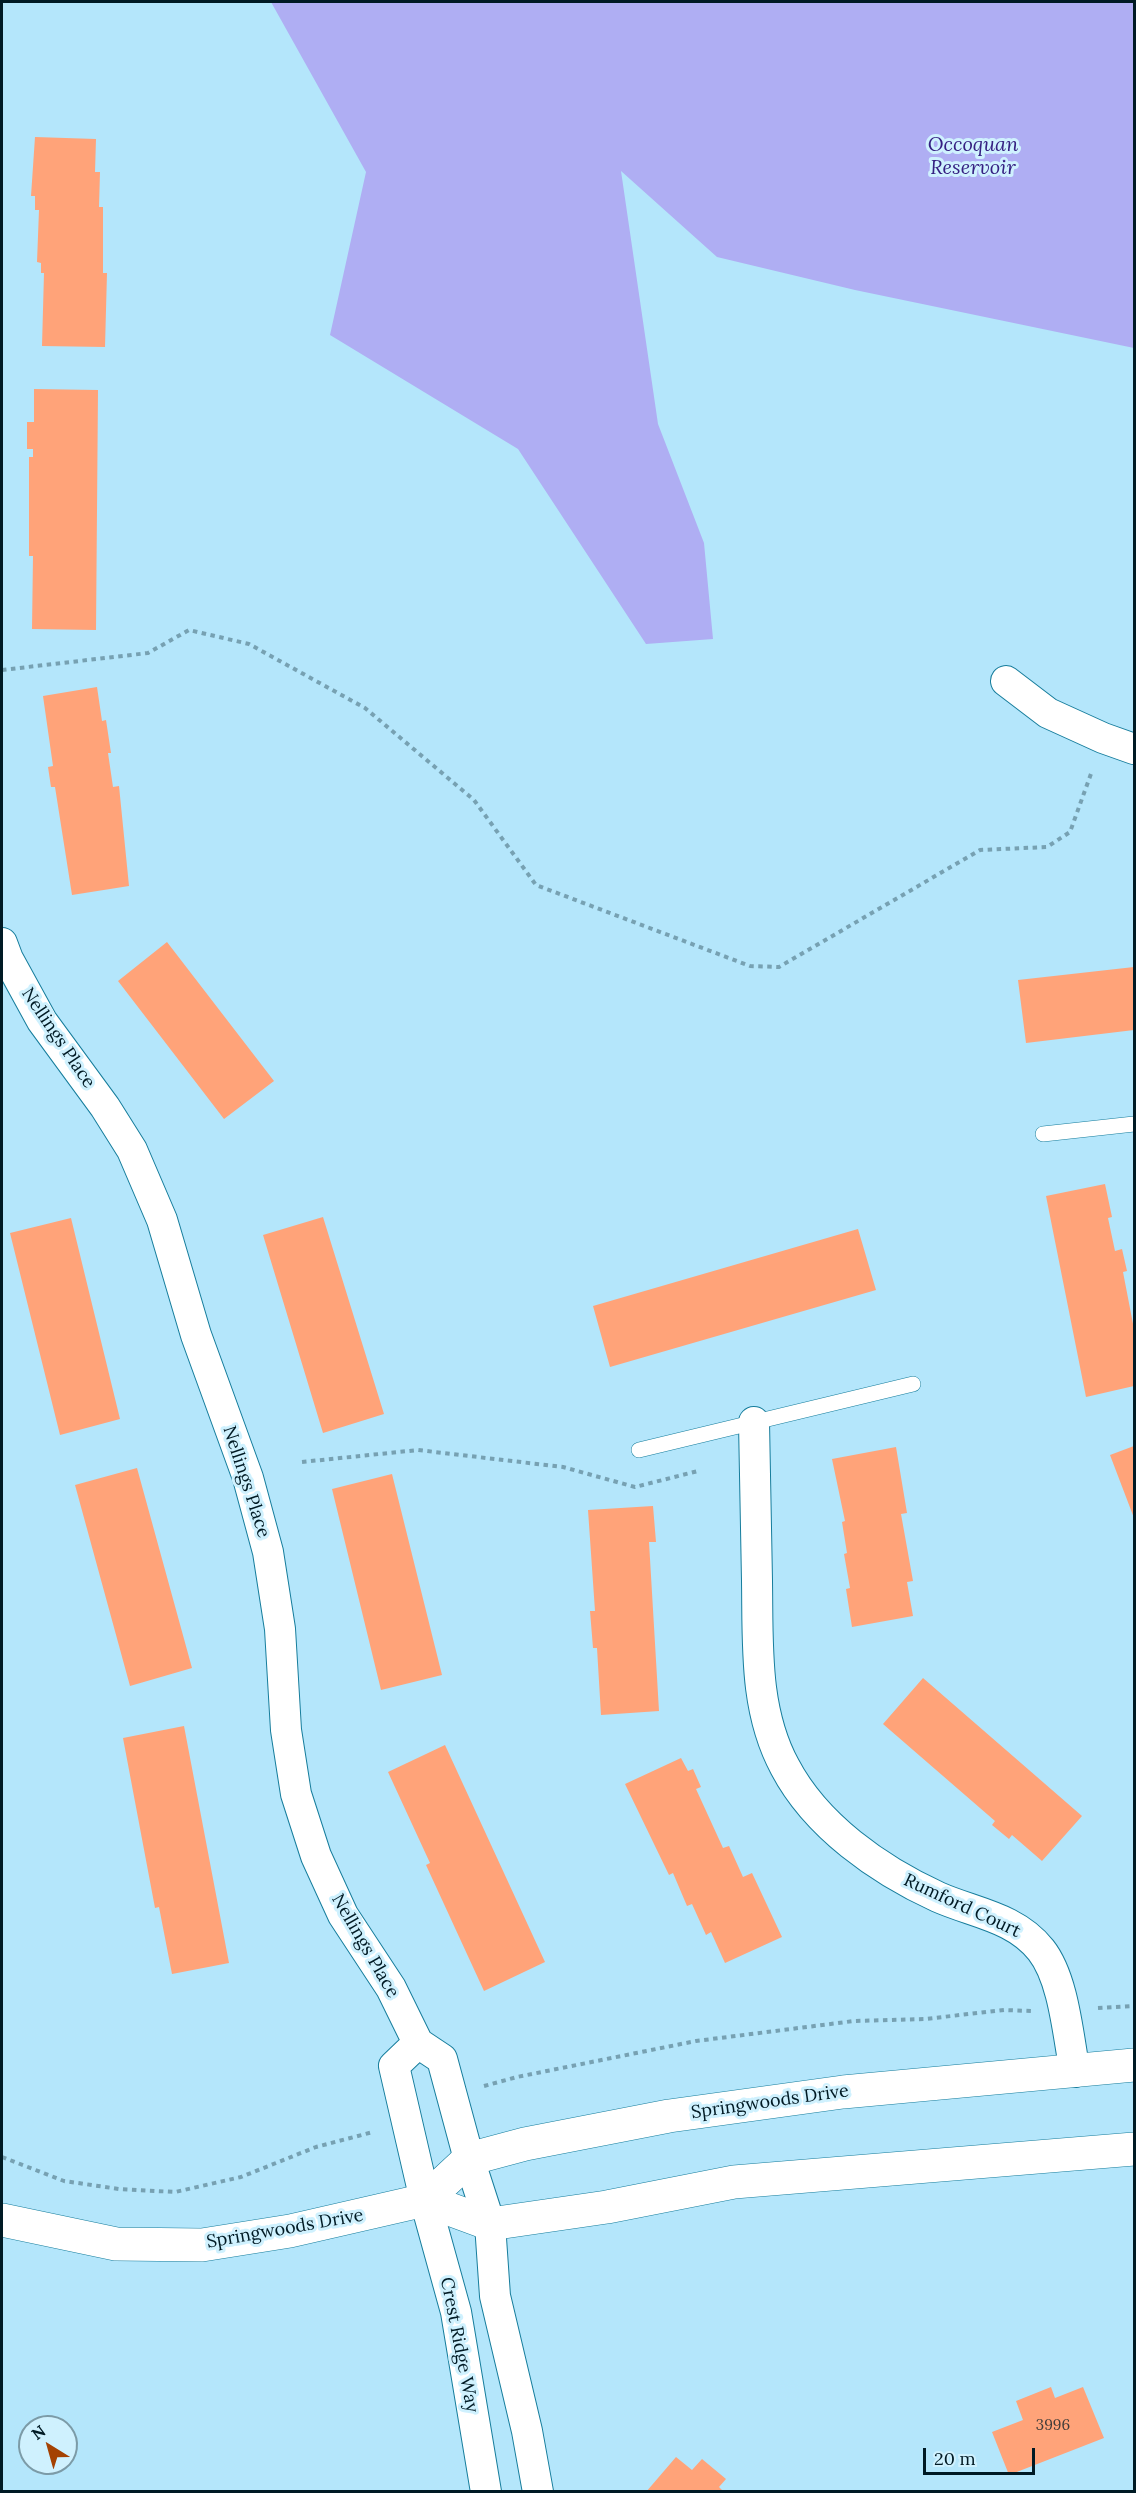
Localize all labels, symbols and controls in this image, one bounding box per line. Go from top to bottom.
water label: Occoquan Reservoir [928,133,1018,180]
street label: Nellings Place [17,984,99,1092]
street label: Nellings Place [218,1423,274,1541]
street label: Rumford Court [900,1869,1024,1943]
street label: Nellings Place [327,1890,403,2002]
street label: Springwoods Drive [690,2080,850,2124]
street label: Springwoods Drive [205,2205,365,2253]
street label: Crest Ridge Way [435,2276,483,2414]
north arrow [18,2415,78,2475]
house number: 3996 [1036,2417,1070,2435]
text: N [27,2421,49,2444]
scale bar [926,2436,1038,2474]
text: 20 m [934,2447,976,2470]

